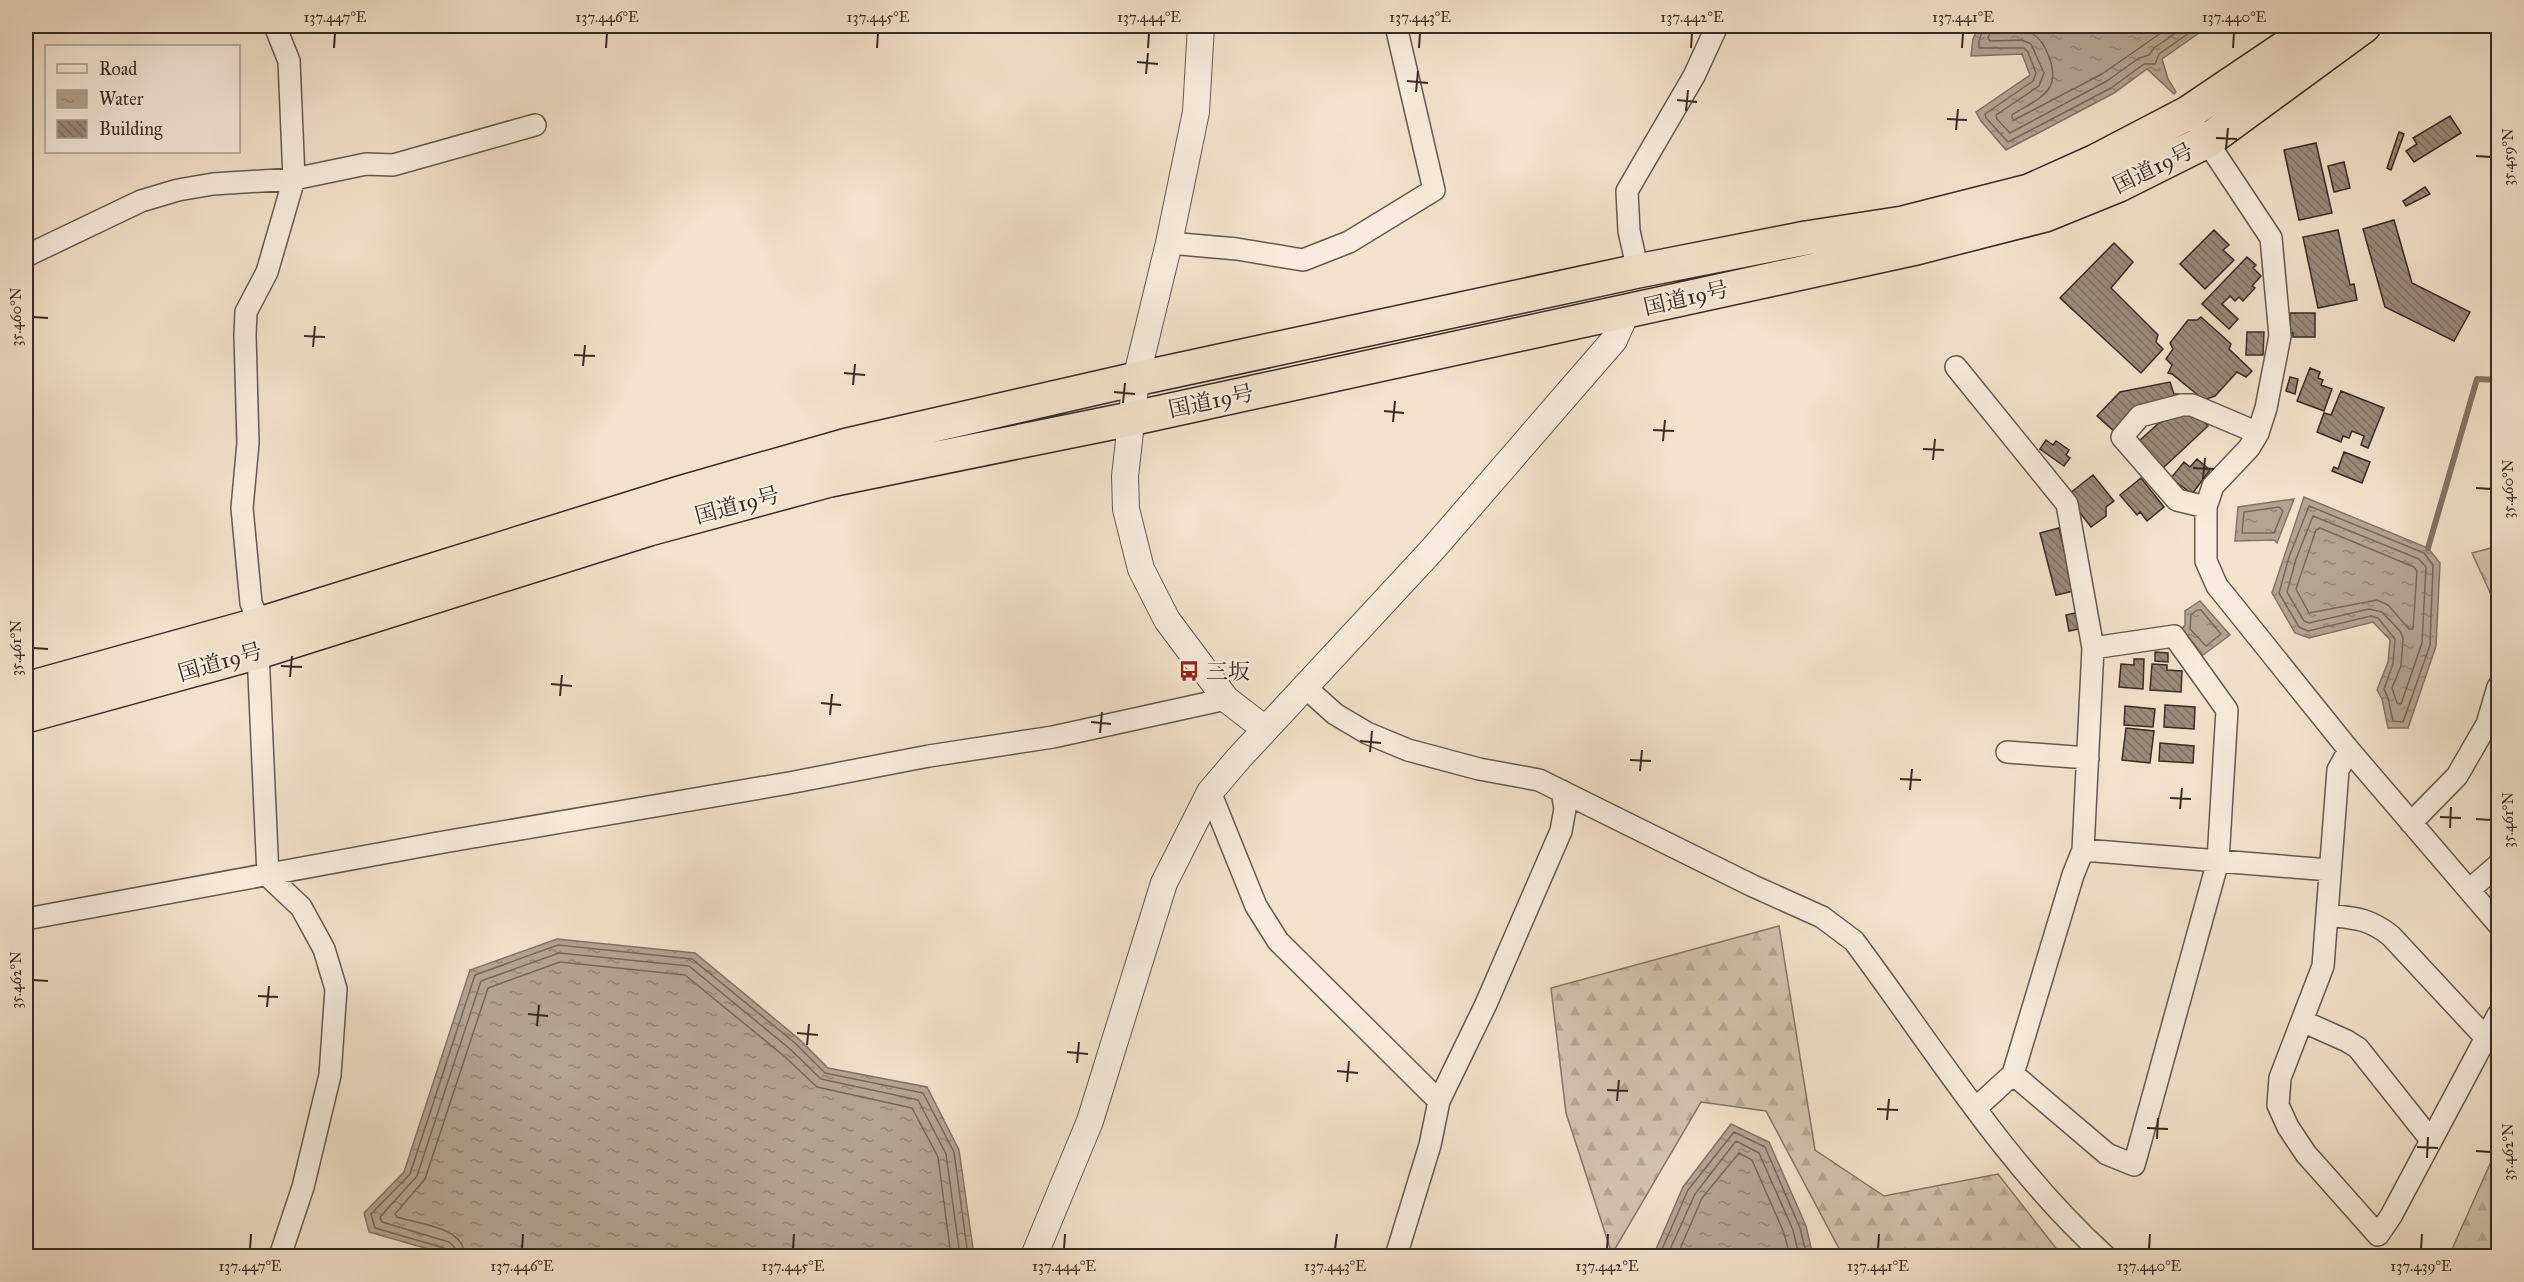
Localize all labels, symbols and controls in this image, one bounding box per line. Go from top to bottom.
text: 137.447°E [303,8,367,26]
text: 137.446°E [575,8,639,26]
text: 137.445°E [847,8,910,26]
text: 137.444°E [1117,8,1181,26]
text: 137.443°E [1389,8,1451,26]
text: 137.442°E [1660,8,1724,26]
text: 137.441°E [1932,8,1994,26]
text: 137.440°E [2202,8,2267,26]
legend [45,45,240,153]
text: Road [99,58,137,80]
text: Water [99,88,144,110]
text: Building [99,118,163,141]
text: 35.459°N [2499,128,2517,186]
street label: 国道19号 [2108,137,2198,199]
street label: 国道19号 [1641,275,1731,321]
text: 35.460°N [7,287,25,346]
street label: 国道19号 [1166,379,1256,423]
text: 35.460°N [2499,459,2517,518]
street label: 国道19号 [692,481,782,529]
text: 35.461°N [7,620,25,676]
street label: 国道19号 [175,637,265,687]
place label: 三坂 [1206,658,1250,685]
bus stop icon: 三坂 [1177,659,1201,683]
text: 35.461°N [2499,792,2517,848]
text: 35.462°N [7,951,25,1009]
text: 35.462°N [2499,1123,2517,1181]
text: 137.447°E [218,1257,282,1275]
text: 137.446°E [490,1257,554,1275]
text: 137.445°E [762,1257,825,1275]
text: 137.444°E [1032,1257,1096,1275]
text: 137.443°E [1304,1257,1366,1275]
text: 137.442°E [1575,1257,1639,1275]
text: 137.441°E [1847,1257,1909,1275]
text: 137.440°E [2117,1257,2182,1275]
text: 137.439°E [2390,1257,2452,1275]

